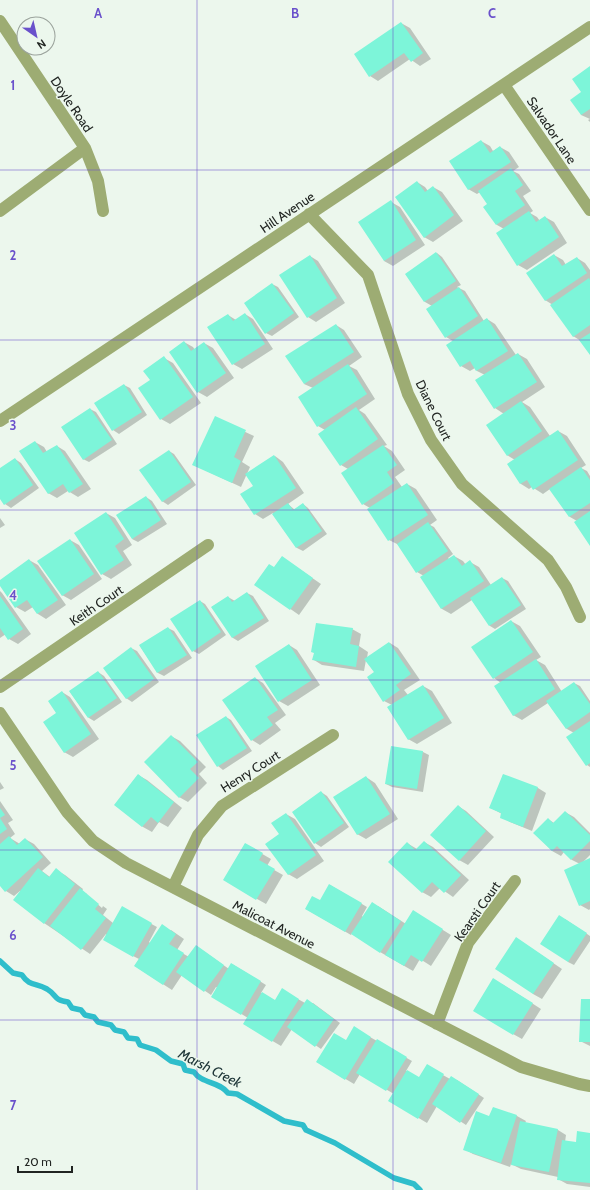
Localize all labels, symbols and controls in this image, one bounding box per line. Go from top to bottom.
text: A [94,5,103,21]
text: B [291,5,299,21]
text: C [488,5,496,21]
north arrow [16,16,56,56]
text: N [34,36,49,52]
street label: Doyle Road [48,73,96,135]
text: 1 [11,77,15,93]
street label: Salvador Lane [524,93,580,167]
street label: Hill Avenue [257,188,317,236]
text: 2 [10,247,17,263]
street label: Diane Court [412,377,456,443]
text: 3 [9,417,17,433]
street label: Keith Court [66,581,126,629]
text: 4 [9,587,17,603]
street label: Henry Court [217,746,283,795]
text: 5 [10,757,17,773]
street label: Kearsti Court [450,877,504,944]
street label: Malicoat Avenue [230,896,318,952]
text: 6 [9,927,17,943]
water label: Marsh Creek [174,1044,246,1092]
text: 7 [10,1097,17,1113]
scale bar [18,1148,72,1174]
text: 20 m [24,1154,52,1169]

